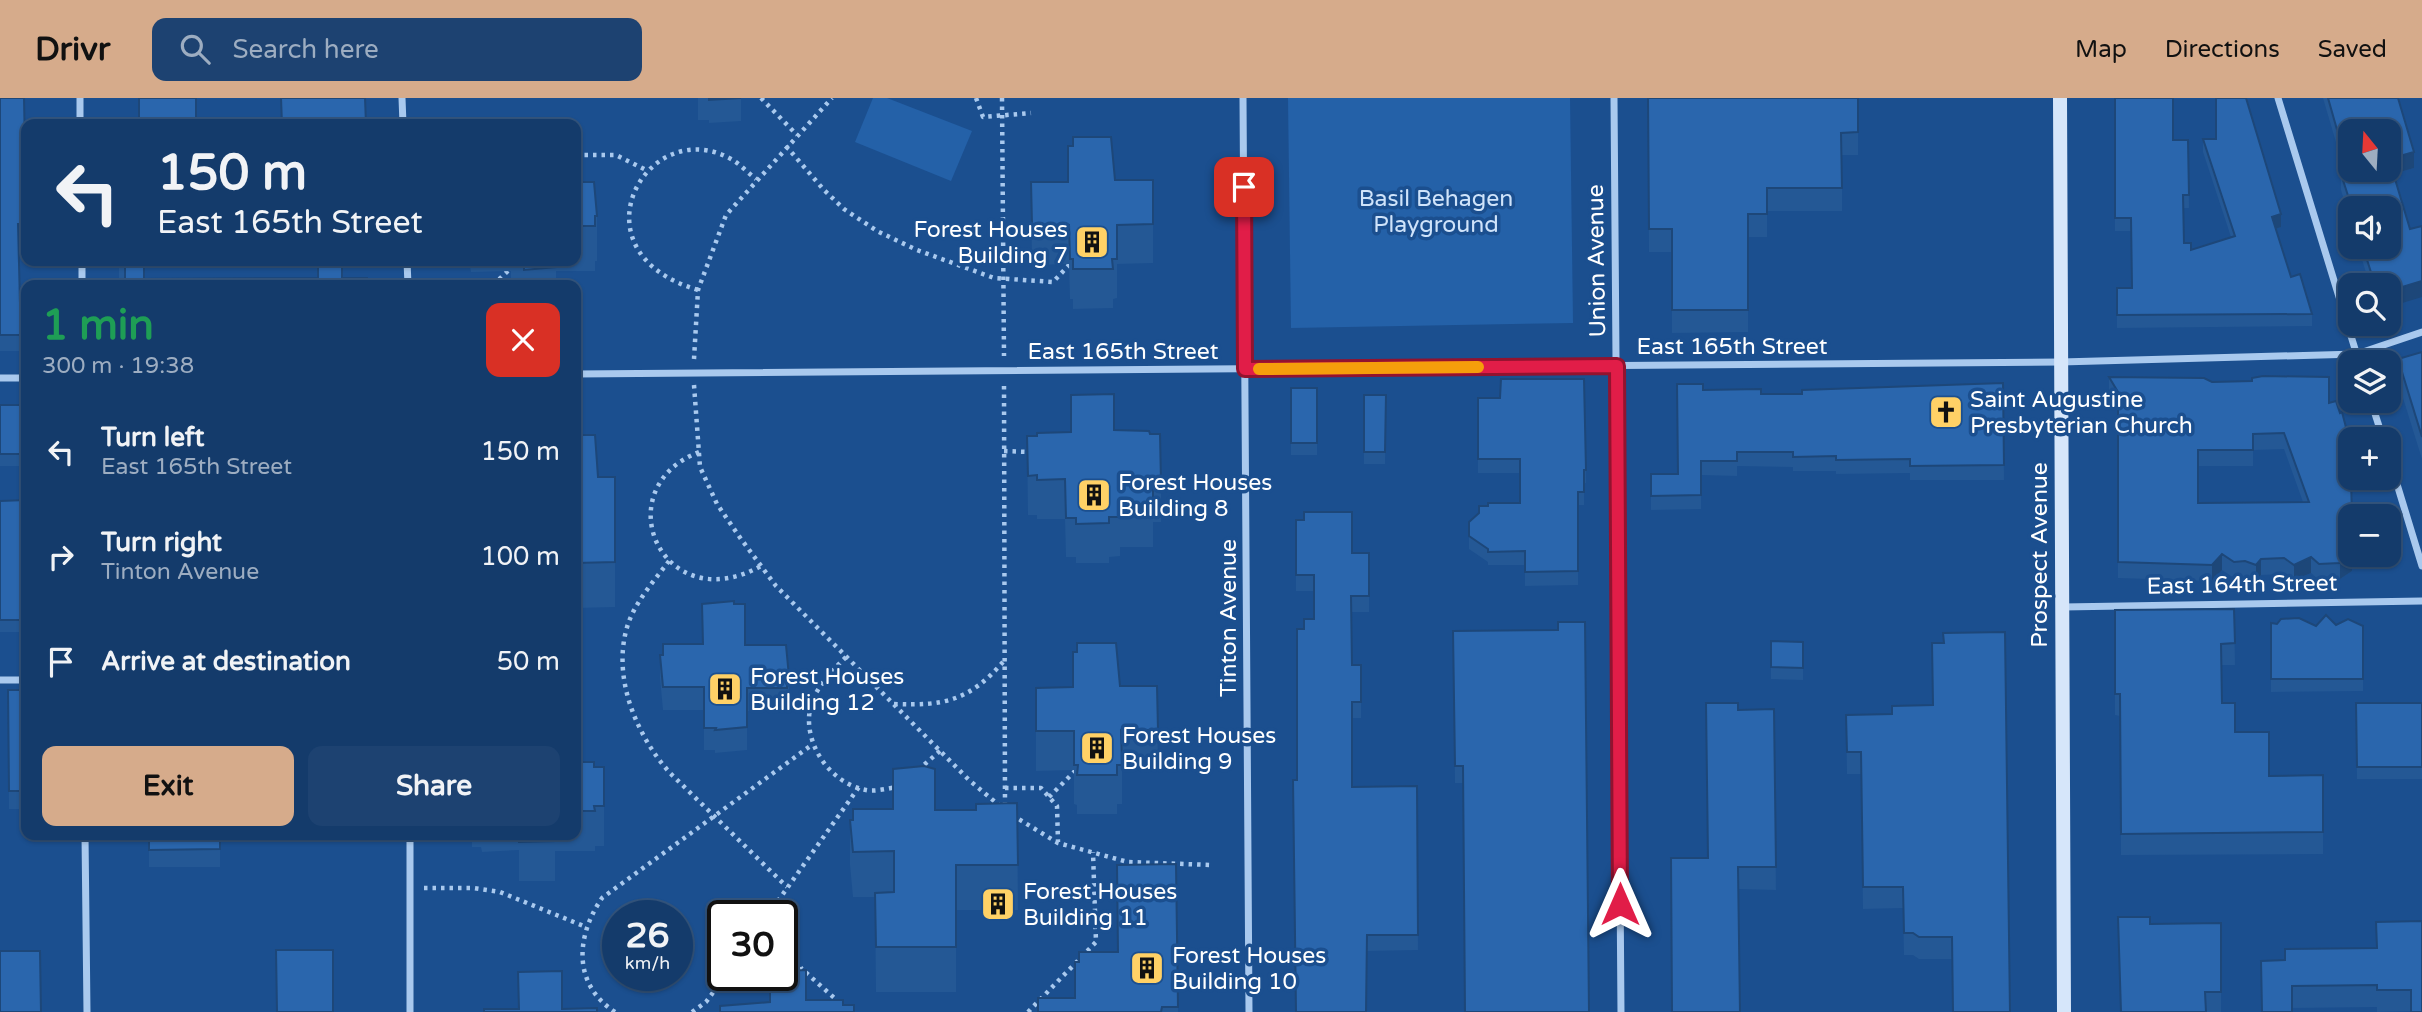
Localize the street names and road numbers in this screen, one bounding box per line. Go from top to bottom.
street label: Union Avenue [1582,184,1612,338]
street label: East 165th Street [1637,333,1828,361]
street label: East 165th Street [1028,338,1219,366]
street label: Prospect Avenue [2026,462,2054,648]
street label: Tinton Avenue [1215,539,1243,697]
street label: East 164th Street [2146,569,2338,601]

